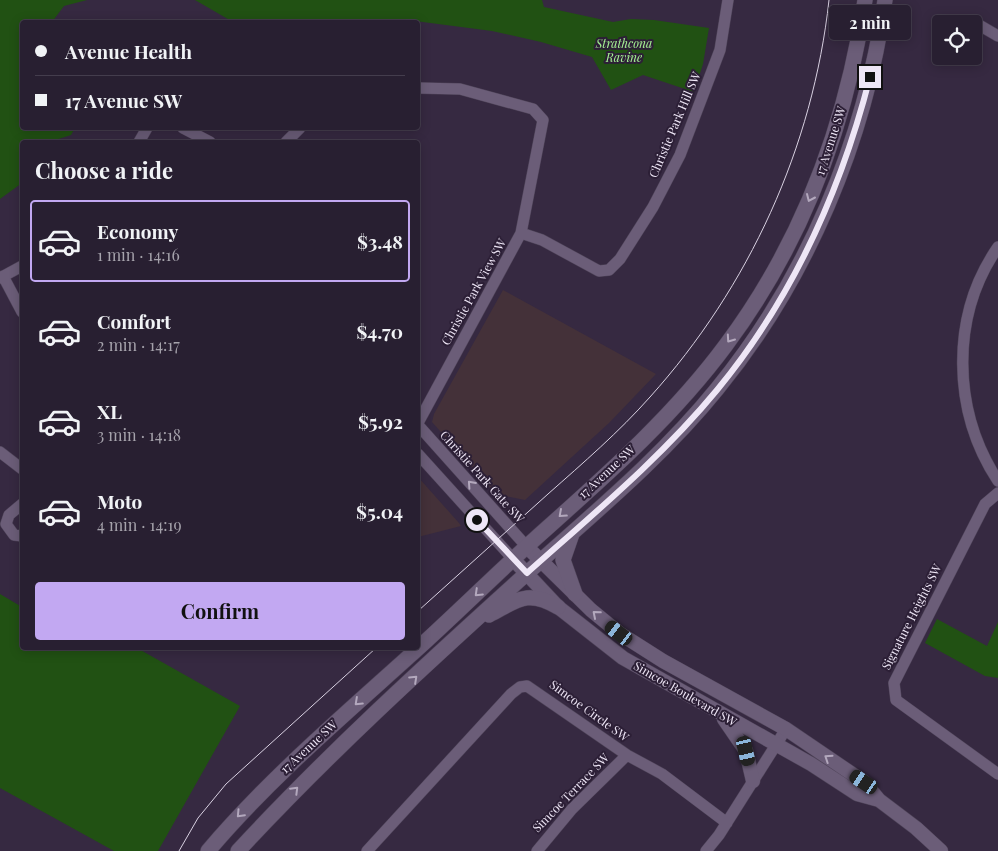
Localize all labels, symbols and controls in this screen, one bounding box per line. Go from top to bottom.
callout: 2 min [829,5,911,40]
text: 2 min [849,12,891,33]
map controls [932,15,982,65]
button: locate [932,15,982,65]
park label: Strathcona Ravine [595,35,652,65]
text: Avenue Health [65,38,192,64]
route end [859,66,881,88]
street label: Christie Park Hill SW [645,69,704,180]
text: 17 Avenue SW [65,87,182,113]
street label: 17 Avenue SW [811,104,849,177]
text: Choose a ride [35,155,173,185]
one-way arrow [805,193,816,202]
text: Economy [97,218,178,244]
icon: car [37,219,82,264]
text: $3.48 [357,228,403,254]
street label: Christie Park View SW [437,235,509,348]
text: 1 min · 14:16 [97,244,180,265]
text: Comfort [97,308,171,334]
icon: car [37,309,82,354]
text: $4.70 [356,318,403,344]
one-way arrow [727,333,736,343]
text: 2 min · 14:17 [97,334,180,355]
text: XL [97,398,122,424]
icon: car [37,399,82,444]
text: $5.92 [358,408,403,434]
text: 3 min · 14:18 [97,424,181,445]
street label: Christie Park Gate SW [437,427,529,526]
street label: 17 Avenue SW [575,441,638,502]
one-way arrow [468,481,477,490]
text: Moto [97,488,142,514]
icon: car [37,489,82,534]
text: $5.04 [356,498,403,524]
one-way arrow [559,508,568,517]
route start [466,509,488,531]
text: 4 min · 14:19 [97,514,182,535]
street label: Signature Heights SW [878,561,945,672]
button: Confirm [35,582,405,640]
one-way arrow [474,587,483,596]
one-way arrow [592,611,601,620]
car [602,618,635,648]
street label: Simcoe Boulevard SW [631,657,740,729]
one-way arrow [408,676,417,685]
street label: Simcoe Circle SW [547,676,633,745]
one-way arrow [354,696,363,705]
street label: 17 Avenue SW [277,716,340,777]
car [735,735,756,767]
street label: Simcoe Terrace SW [528,749,612,835]
one-way arrow [824,755,834,764]
car [847,767,880,797]
one-way arrow [289,787,298,796]
one-way arrow [237,809,246,818]

